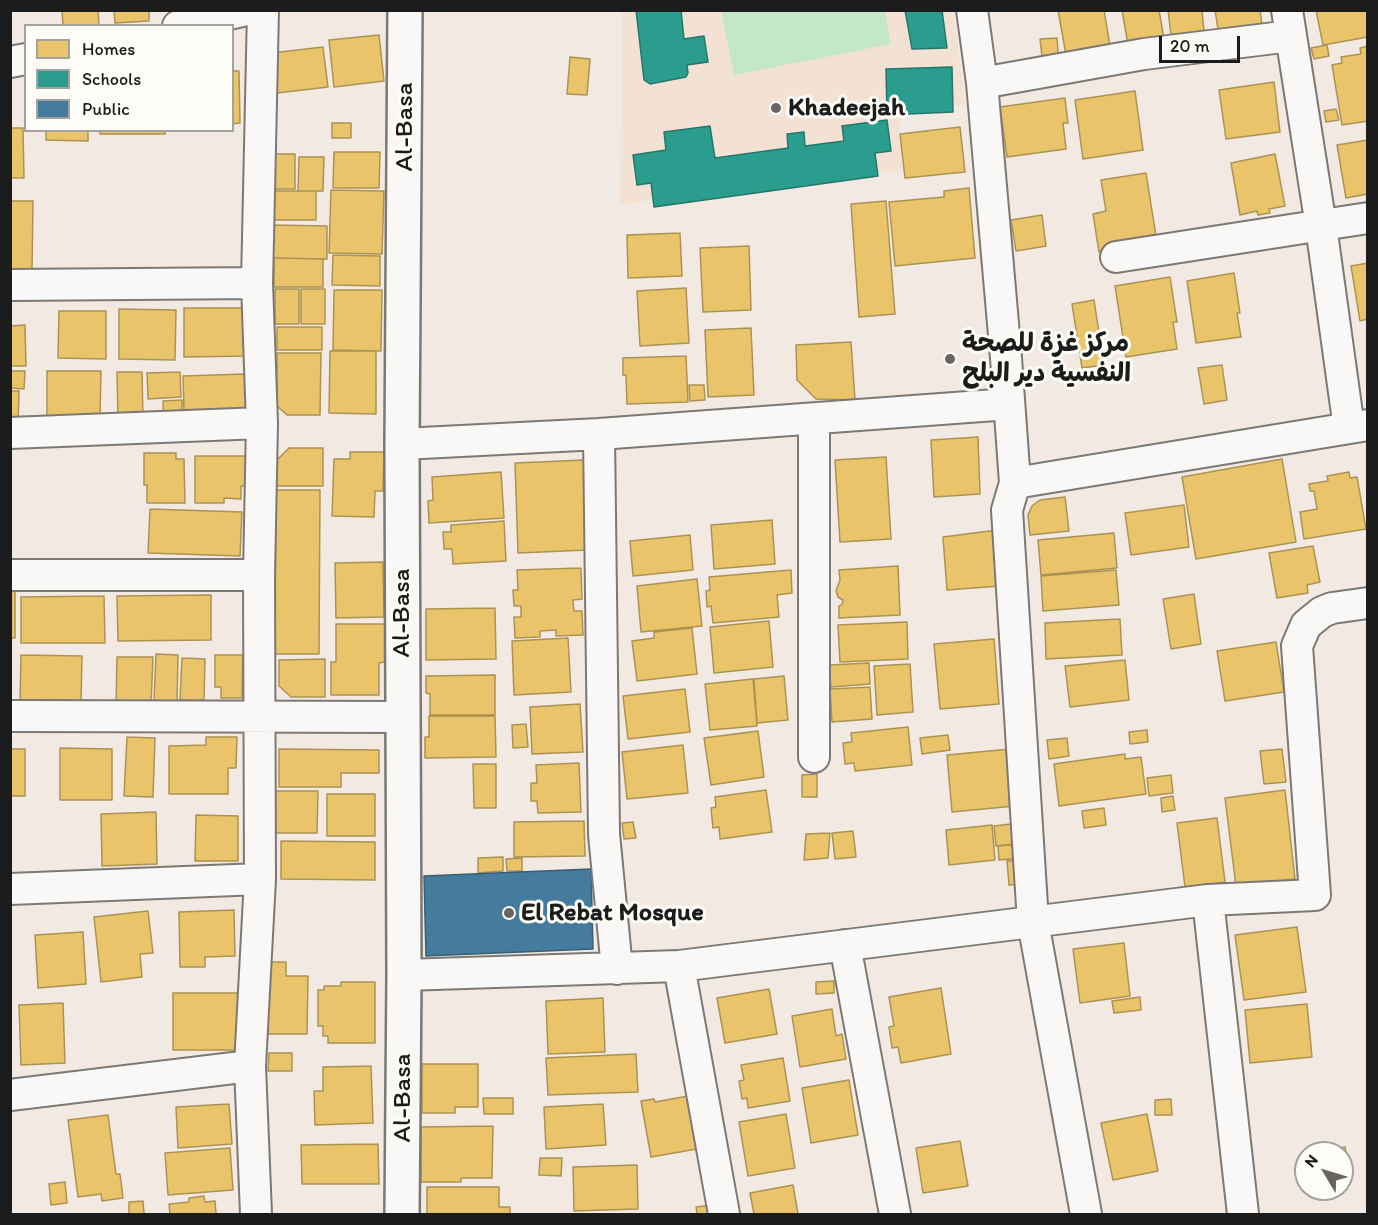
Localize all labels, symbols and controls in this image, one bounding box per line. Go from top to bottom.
legend [24,24,234,132]
scale bar [1162,24,1243,62]
text: 20 m [1170,35,1210,57]
text: Homes [82,38,135,60]
text: Schools [82,68,141,90]
street label: Al-Basa [389,82,421,172]
place label: Khadeejah [788,92,905,124]
text: Public [82,98,130,120]
marker: Khadeejah [769,101,783,115]
place label: مركز غزة للصحة النفسية دير البلح [962,328,1131,390]
marker: مركز غزة للصحة النفسية دير البلح [943,352,957,366]
street label: Al-Basa [386,568,418,658]
place label: El Rebat Mosque [521,897,704,929]
marker: El Rebat Mosque [502,906,516,920]
street label: Al-Basa [387,1053,419,1143]
north arrow [1294,1141,1354,1201]
text: N [1300,1151,1322,1171]

